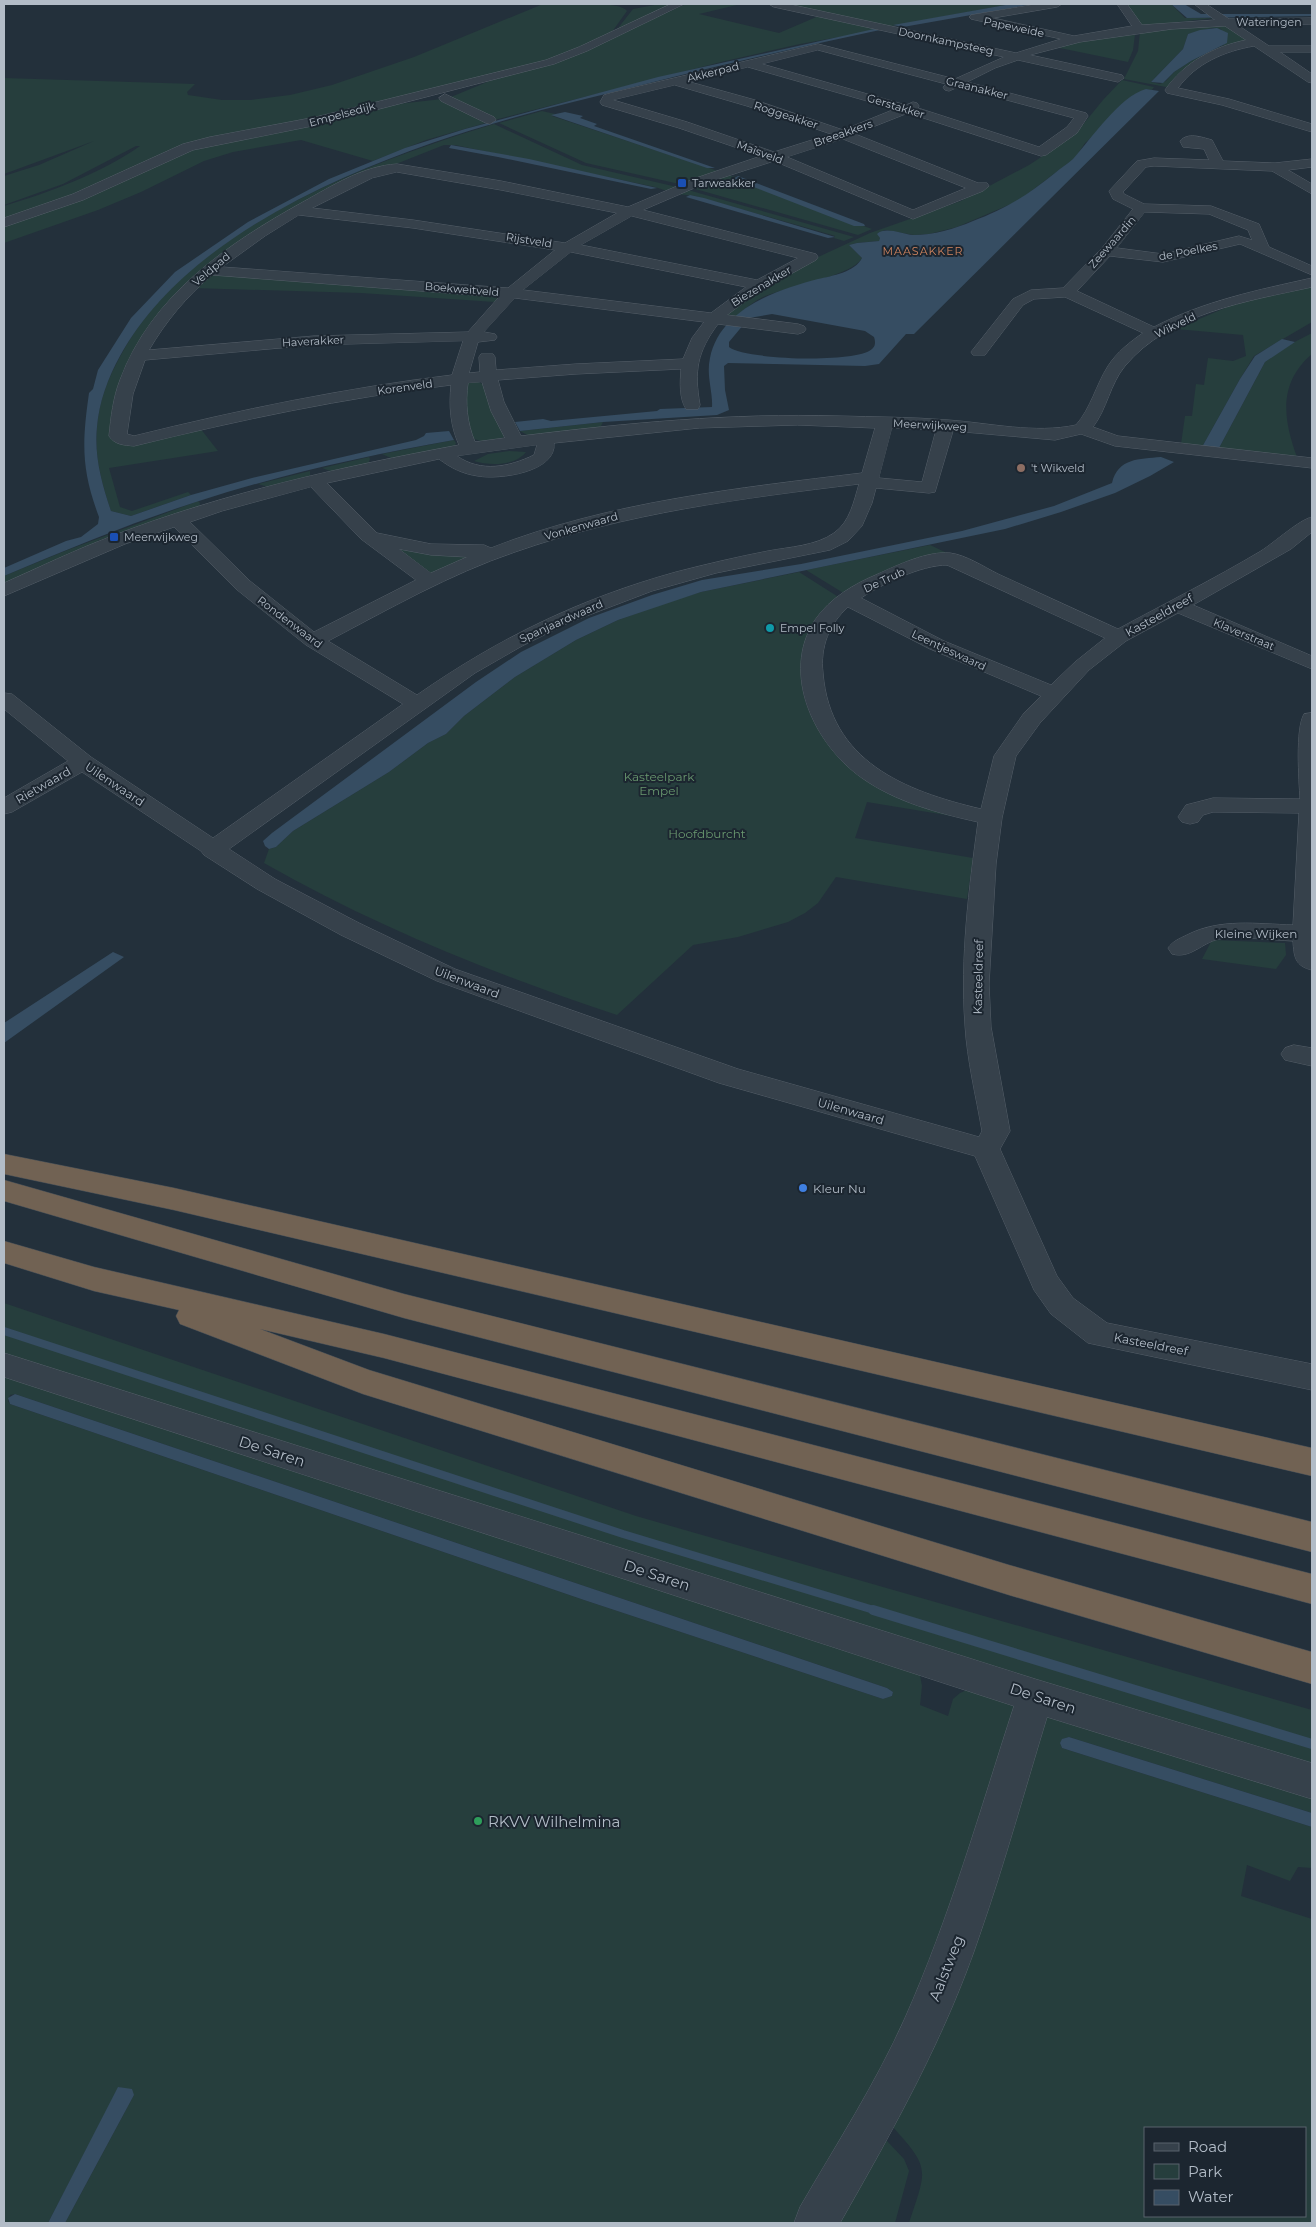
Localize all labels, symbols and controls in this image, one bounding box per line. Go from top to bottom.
street label: Papeweide [982,14,1046,40]
street label: Wateringen [1236,15,1302,29]
street label: Doornkampsteeg [897,24,995,58]
street label: Akkerpad [686,59,740,85]
street label: Graanakker [945,74,1009,102]
street label: Gerstakker [865,91,927,121]
street label: Empelsedijk [307,98,377,130]
street label: Roggeakker [752,98,820,132]
street label: Breeakkers [812,116,875,150]
street label: Maïsveld [735,137,785,167]
place label: Tarweakker [692,176,756,190]
marker: Tarweakker [676,177,688,189]
street label: Zeewaardin [1085,213,1139,271]
street label: Rijstveld [505,229,553,251]
street label: de Poelkes [1157,238,1219,264]
district label: MAASAKKER [883,244,963,258]
street label: Veldpad [189,249,233,289]
street label: Biezenakker [728,263,794,309]
street label: Boekweitveld [424,279,500,299]
street label: Wikveld [1152,309,1198,341]
street label: Haverakker [282,332,344,350]
street label: Korenveld [377,376,433,398]
street label: Meerwijkweg [893,416,967,434]
place label: 't Wikveld [1031,461,1085,475]
marker: 't Wikveld [1015,462,1027,474]
street label: Vonkenwaard [543,509,619,543]
place label: Meerwijkweg [124,530,198,544]
marker: Meerwijkweg [108,531,120,543]
street label: De Trub [861,564,907,596]
street label: Kasteeldreef [1123,590,1196,640]
street label: Rondenwaard [255,593,325,651]
street label: Spanjaardwaard [517,596,605,646]
street label: Klaverstraat [1211,615,1277,653]
place label: Empel Folly [780,621,845,635]
marker: Empel Folly [764,622,776,634]
street label: Leentjeswaard [909,627,989,673]
street label: Uilenwaard [82,759,148,809]
street label: Rietwaard [13,763,73,807]
park label: Kasteelpark Empel [624,769,695,798]
park label: Hoofdburcht [668,826,746,841]
street label: Kleine Wijken [1215,926,1297,941]
street label: Kasteeldreef [970,938,986,1015]
street label: Uilenwaard [432,963,502,1001]
street label: Uilenwaard [816,1094,886,1128]
place label: Kleur Nu [813,1181,866,1196]
marker: Kleur Nu [797,1182,809,1194]
street label: Kasteeldreef [1113,1329,1190,1359]
street label: De Saren [236,1431,308,1471]
street label: De Saren [621,1555,693,1595]
street label: De Saren [1007,1678,1079,1718]
place label: RKVV Wilhelmina [488,1812,620,1831]
marker: RKVV Wilhelmina [472,1815,484,1827]
street label: Aalstweg [924,1932,968,2004]
legend [1144,2127,1306,2217]
text: Road [1188,2137,1227,2156]
text: Park [1188,2162,1222,2181]
text: Water [1188,2187,1234,2206]

